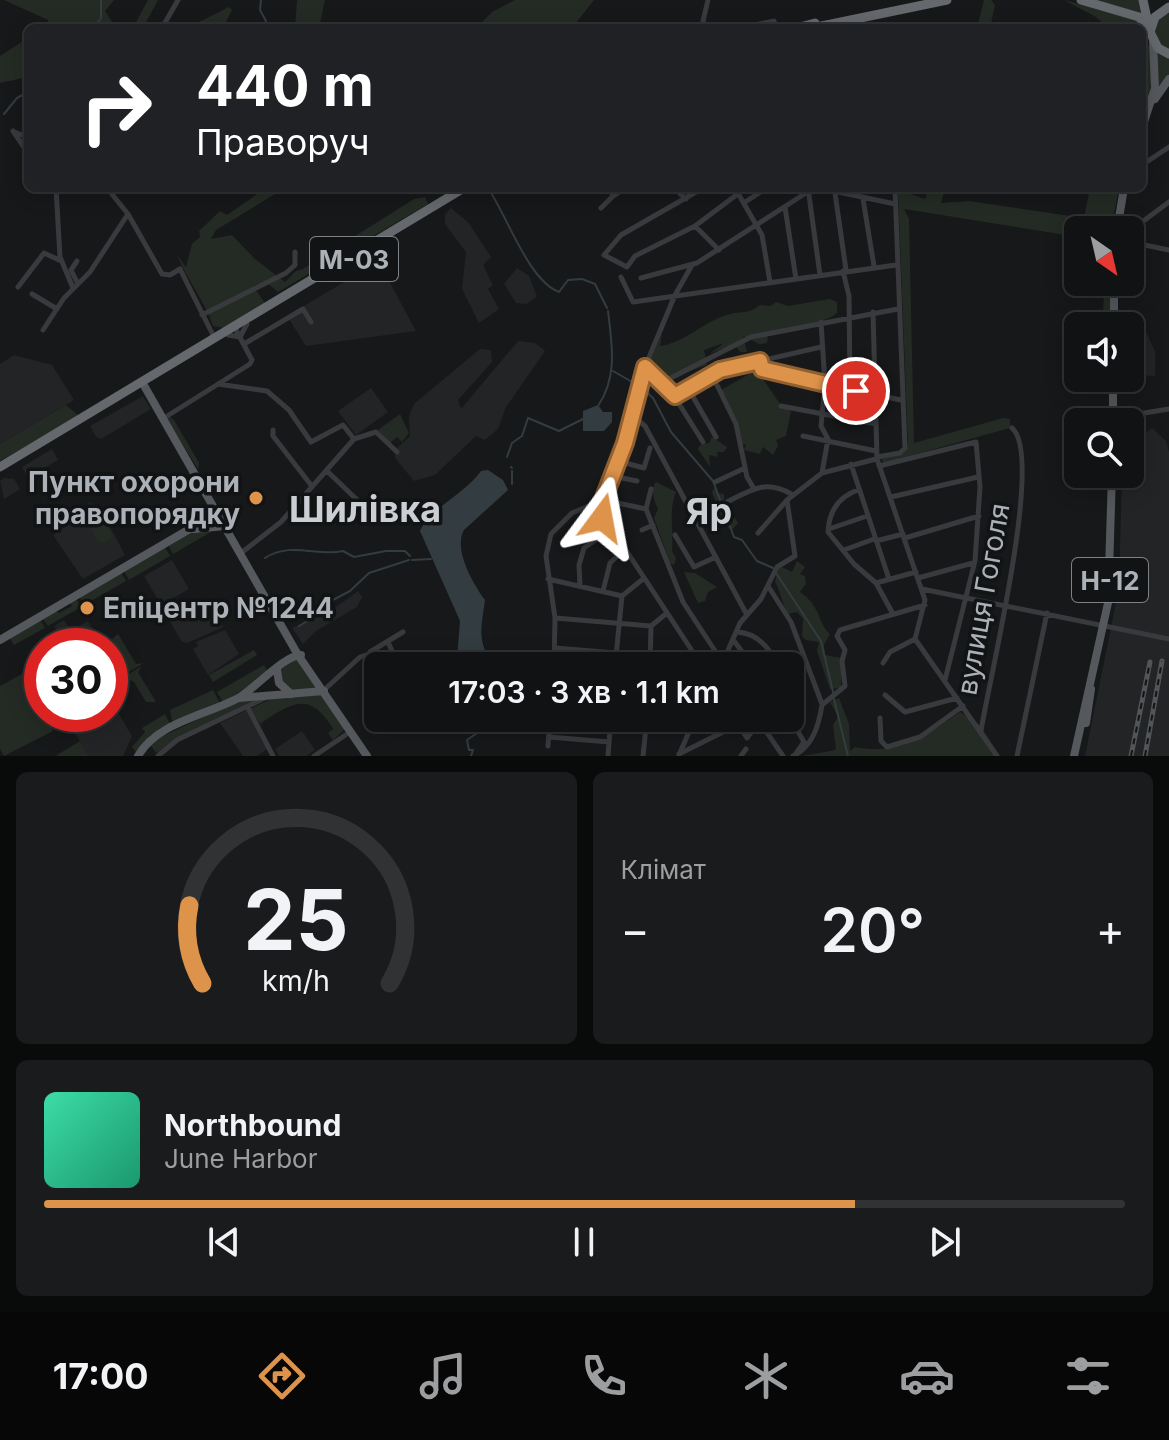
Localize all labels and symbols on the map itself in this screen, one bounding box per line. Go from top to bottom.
north arrow [1064,216,1144,296]
road number: М-03 [310,237,398,281]
pin [822,357,890,425]
place label: Пункт охорони правопорядку [28,465,240,531]
position arrow [560,476,644,560]
district label: Шилівка [289,487,441,531]
marker: Пункт охорони правопорядку [247,489,265,507]
district label: Яр [686,489,732,533]
street label: вулиця Гоголя [949,501,1017,697]
road number: Н-12 [1072,558,1148,602]
place label: Епіцентр №1244 [103,591,334,625]
marker: Епіцентр №1244 [78,599,96,617]
speed limit sign: 30 [24,628,128,732]

